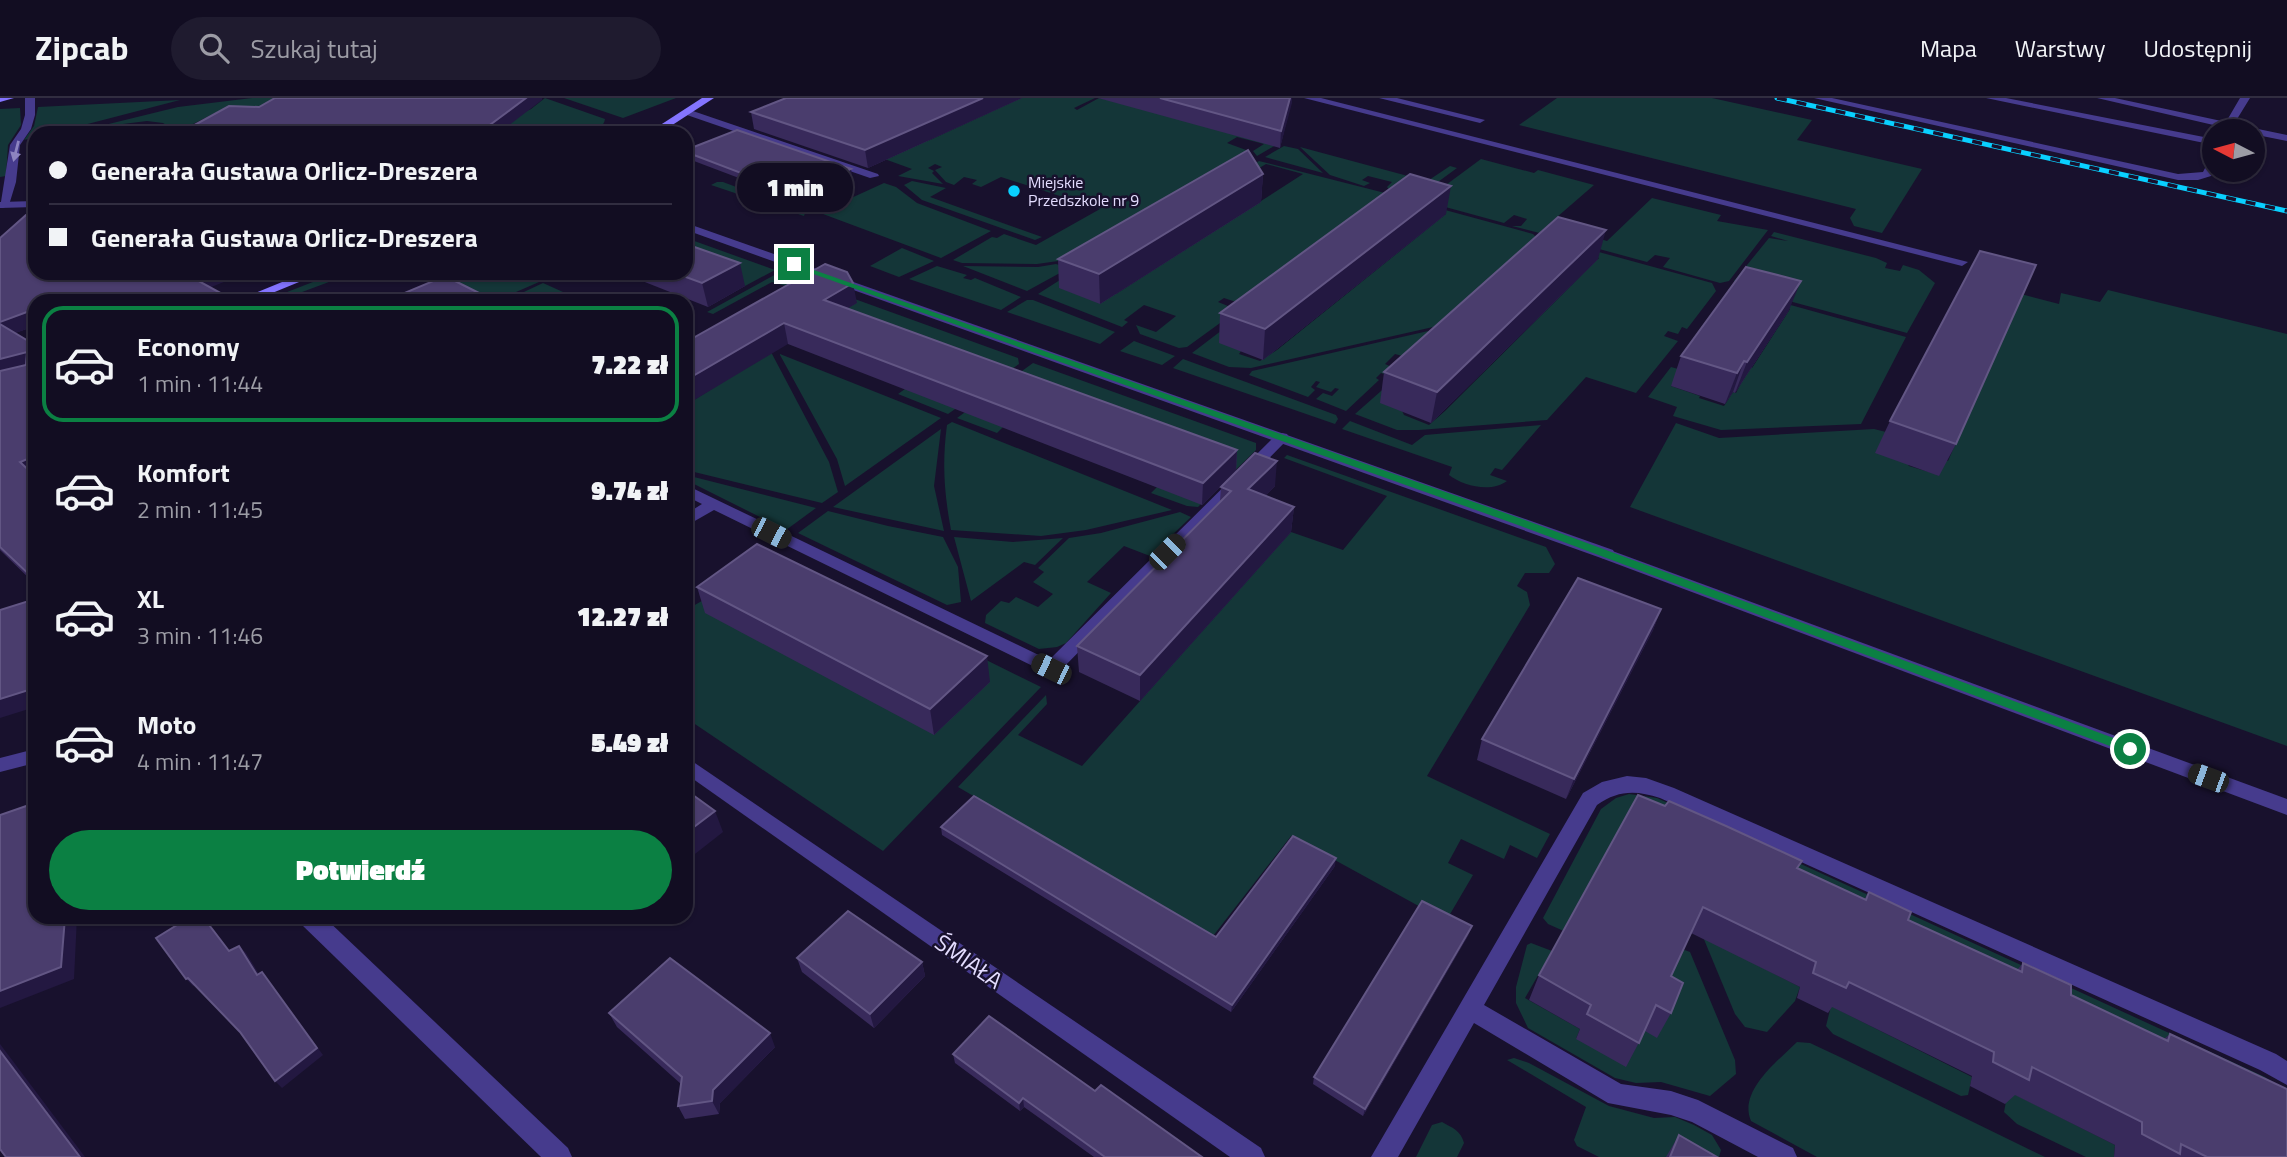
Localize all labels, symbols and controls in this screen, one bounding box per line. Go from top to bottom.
search box [171,17,661,80]
text: Zipcab [35,23,129,73]
icon: search [195,29,233,67]
text: Szukaj tutaj [251,29,378,68]
text: Mapa [1920,30,1977,66]
text: Warstwy [2015,30,2106,66]
text: Udostępnij [2144,30,2252,66]
north arrow [2202,119,2264,182]
map controls [2202,119,2265,182]
one-way arrow [10,140,21,162]
text: Generała Gustawa Orlicz-Dreszera [91,151,478,190]
callout: 1 min [736,162,852,212]
text: 1 min [766,170,824,205]
place label: Miejskie Przedszkole nr 9 [1028,170,1139,212]
marker: Miejskie Przedszkole nr 9 [1006,183,1022,199]
text: Generała Gustawa Orlicz-Dreszera [91,218,478,257]
route end [778,248,810,280]
text: Economy [137,327,239,366]
icon: car [53,333,116,396]
text: 7.22 zł [591,345,668,384]
text: 1 min · 11:44 [137,366,263,401]
text: Komfort [137,453,230,492]
icon: car [53,459,116,522]
text: 9.74 zł [591,471,668,510]
text: 2 min · 11:45 [137,492,263,527]
car [748,514,795,552]
car [1145,530,1190,574]
text: XL [137,579,164,618]
icon: car [53,585,116,648]
text: 12.27 zł [577,597,668,636]
text: 3 min · 11:46 [137,618,263,653]
car [1028,650,1075,688]
text: Moto [137,705,196,744]
icon: car [53,711,116,774]
text: 5.49 zł [591,723,668,762]
route start [2114,733,2146,765]
text: 4 min · 11:47 [137,744,263,779]
car [2185,761,2232,795]
button: Potwierdź [49,830,672,910]
street label: ŚMIAŁA [928,925,1010,997]

